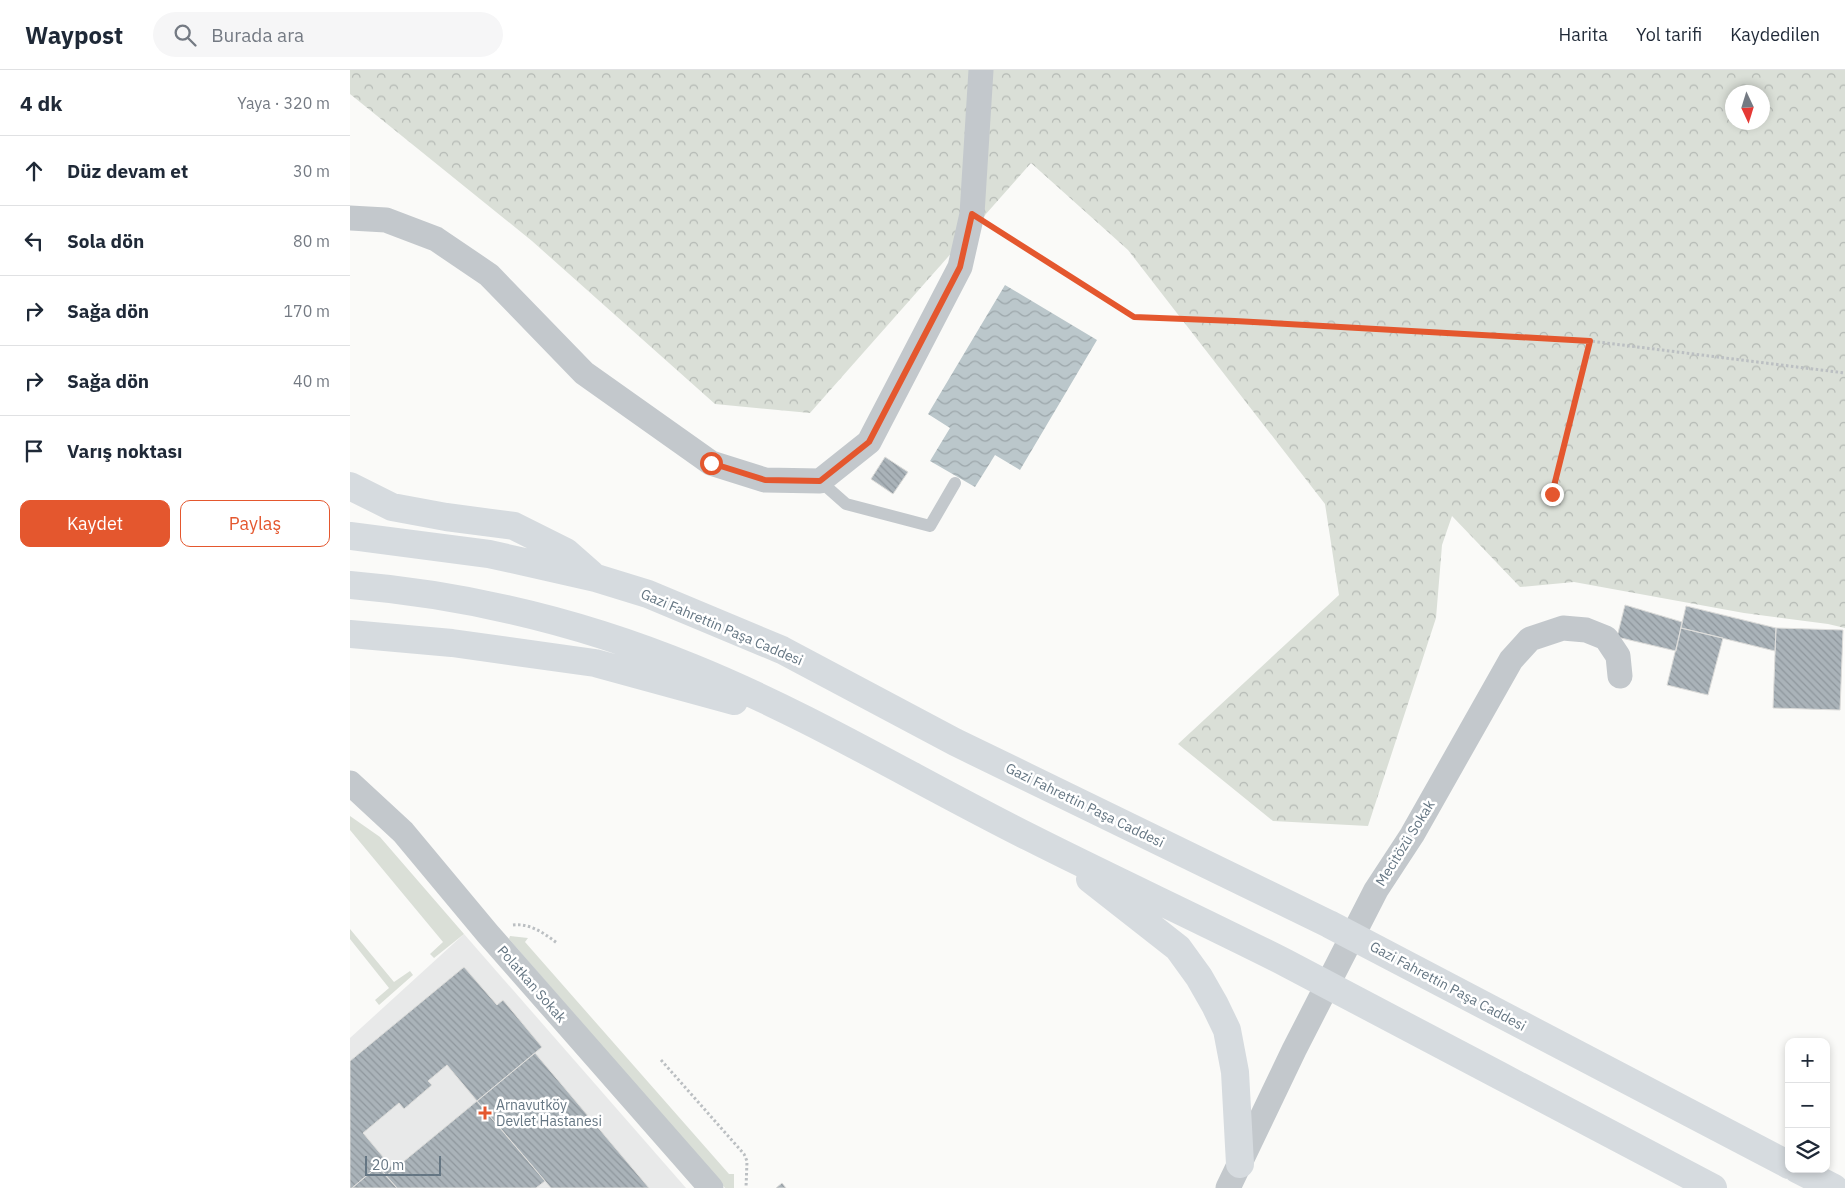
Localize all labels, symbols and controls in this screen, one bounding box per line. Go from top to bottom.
search box [153,12,503,57]
text: Waypost [25,19,123,51]
icon: search [171,21,199,49]
text: Burada ara [211,23,304,47]
text: Harita [1559,23,1608,46]
text: Yol tarifi [1636,23,1702,46]
text: Kaydedilen [1730,23,1820,46]
north arrow [1725,85,1770,130]
text: 4 dk [20,89,62,117]
text: Yaya · 320 m [237,93,330,113]
icon: ahead [20,157,48,185]
text: Düz devam et [67,159,188,183]
text: 30 m [293,161,330,181]
icon: left [20,227,48,255]
text: Sola dön [67,229,144,253]
text: 80 m [293,231,330,251]
icon: right [20,297,48,325]
text: Sağa dön [67,299,149,323]
text: 170 m [283,301,330,321]
icon: right [20,367,48,395]
text: Sağa dön [67,369,149,393]
text: 40 m [293,371,330,391]
icon: arrive [20,437,48,465]
text: Varış noktası [67,439,182,463]
route start [700,452,723,475]
route end [1541,483,1564,506]
button: Kaydet [20,500,170,547]
button: Paylaş [180,500,330,547]
street label: Gazi Fahrettin Paşa Caddesi [638,585,806,669]
street label: Gazi Fahrettin Paşa Caddesi [1003,759,1167,851]
street label: Mecitözü Sokak [1371,796,1439,889]
street label: Gazi Fahrettin Paşa Caddesi [1367,937,1529,1035]
street label: Polatkan Sokak [494,942,571,1027]
map controls [1785,1038,1830,1173]
button: + [1785,1038,1830,1083]
button: − [1785,1083,1830,1128]
place label: Arnavutköy Devlet Hastanesi [496,1096,602,1130]
marker: Arnavutköy Devlet Hastanesi [478,1106,492,1120]
button: layers [1785,1128,1830,1173]
scale bar [365,1153,441,1176]
text: 20 m [372,1156,404,1174]

